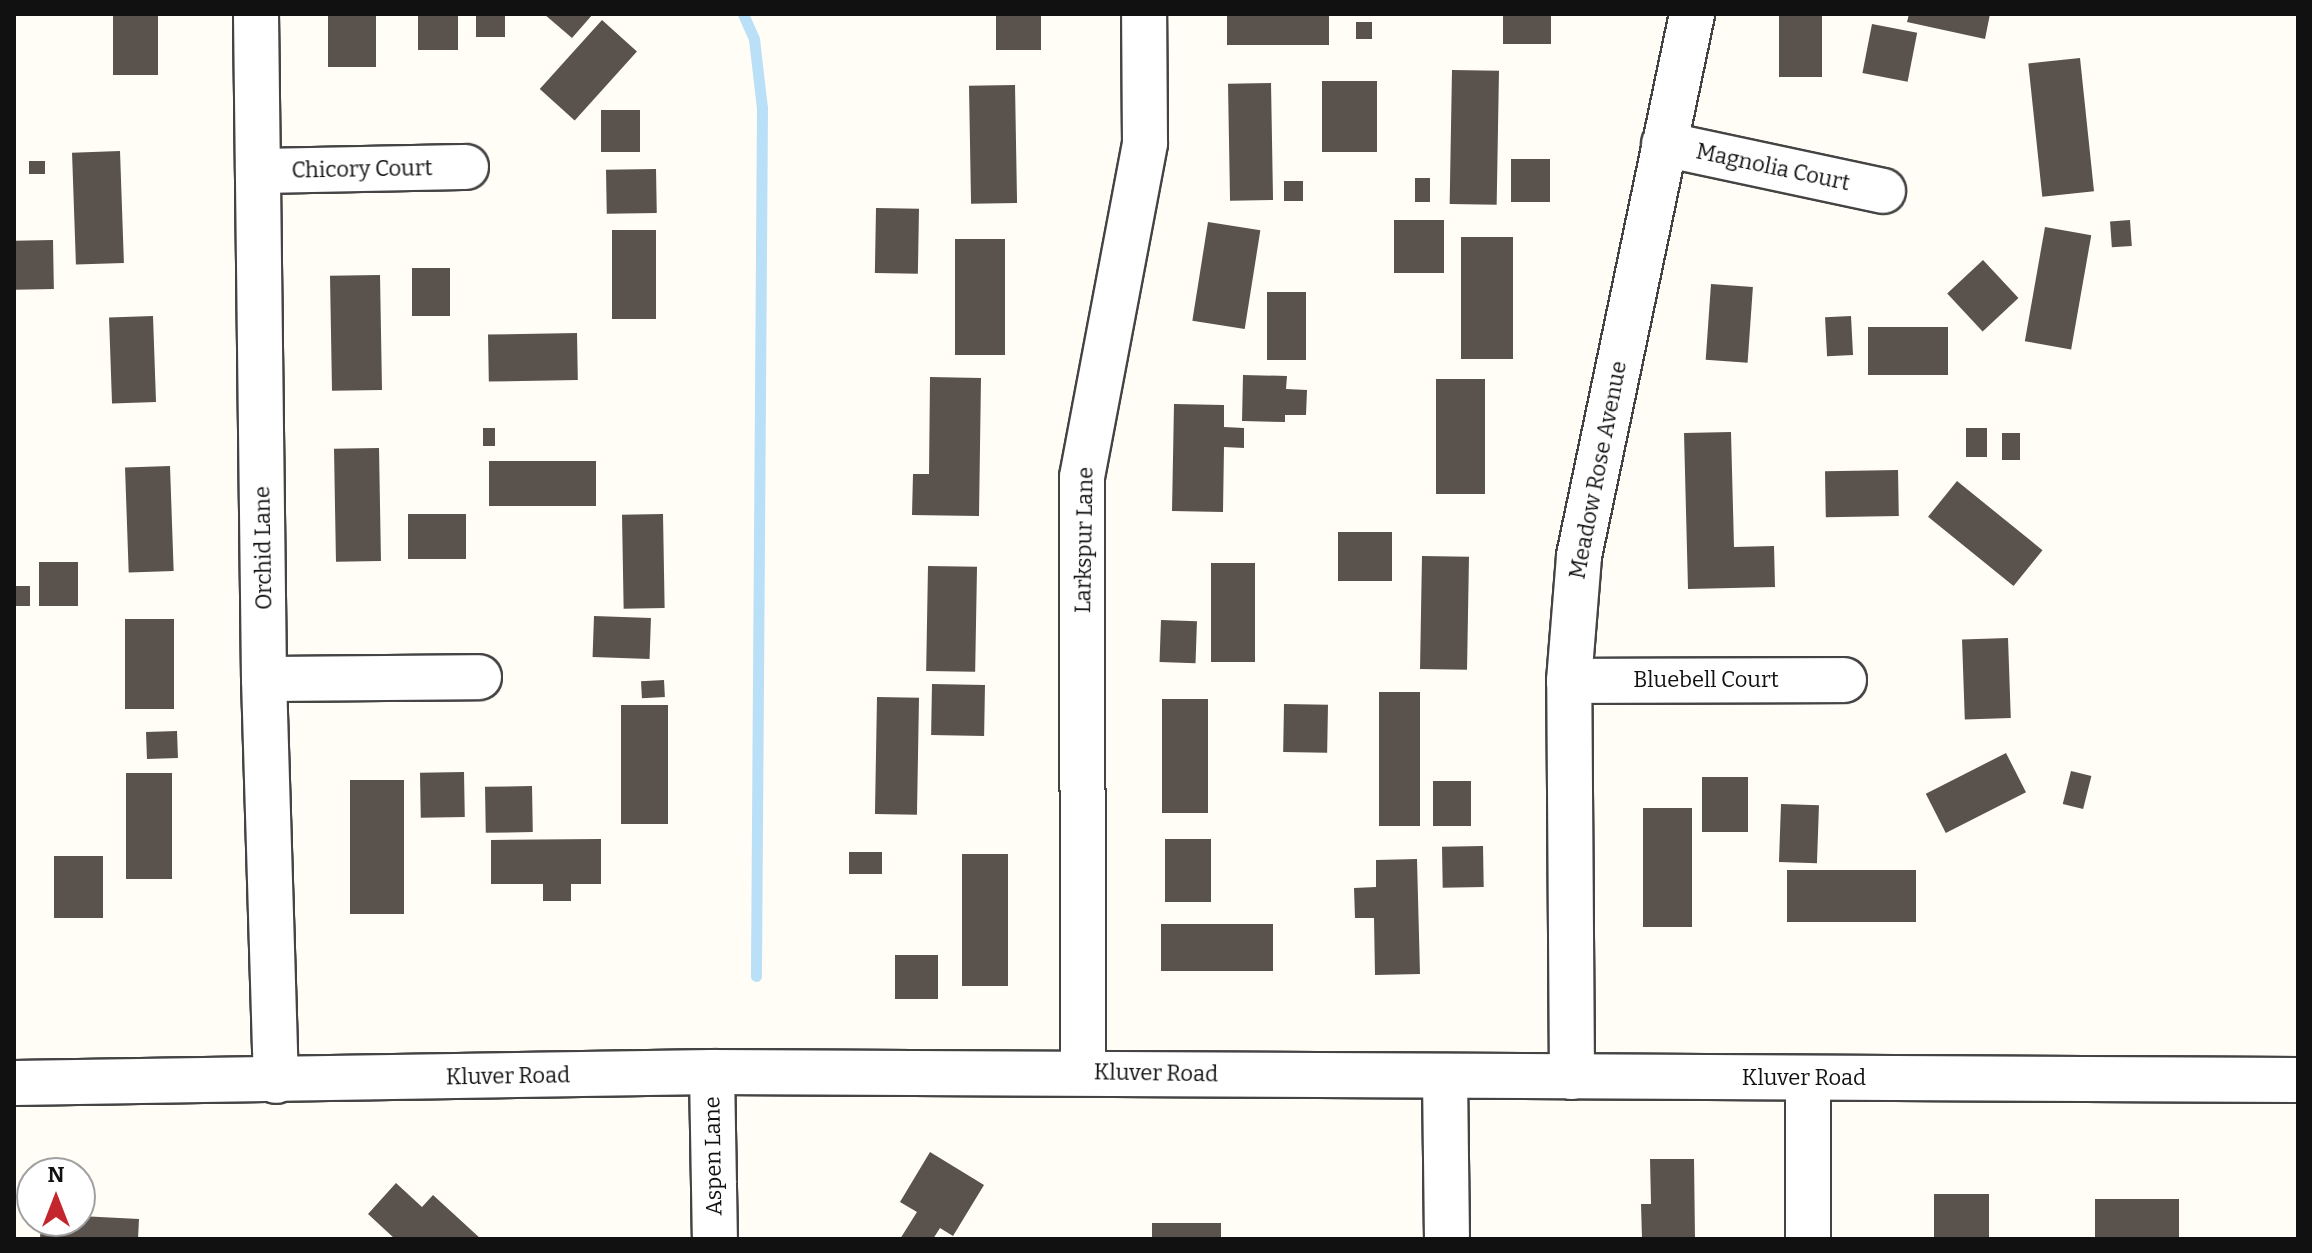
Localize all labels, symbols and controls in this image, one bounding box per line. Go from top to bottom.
street label: Magnolia Court [1694,138,1852,196]
street label: Chicory Court [291,155,433,183]
street label: Meadow Rose Avenue [1564,359,1632,581]
street label: Larkspur Lane [1070,467,1098,613]
street label: Orchid Lane [249,486,277,610]
street label: Bluebell Court [1633,667,1779,693]
street label: Kluver Road [1094,1059,1218,1087]
street label: Kluver Road [446,1062,570,1090]
street label: Kluver Road [1742,1065,1866,1091]
street label: Aspen Lane [699,1096,727,1216]
north arrow [16,1157,96,1237]
text: N [48,1161,64,1188]

